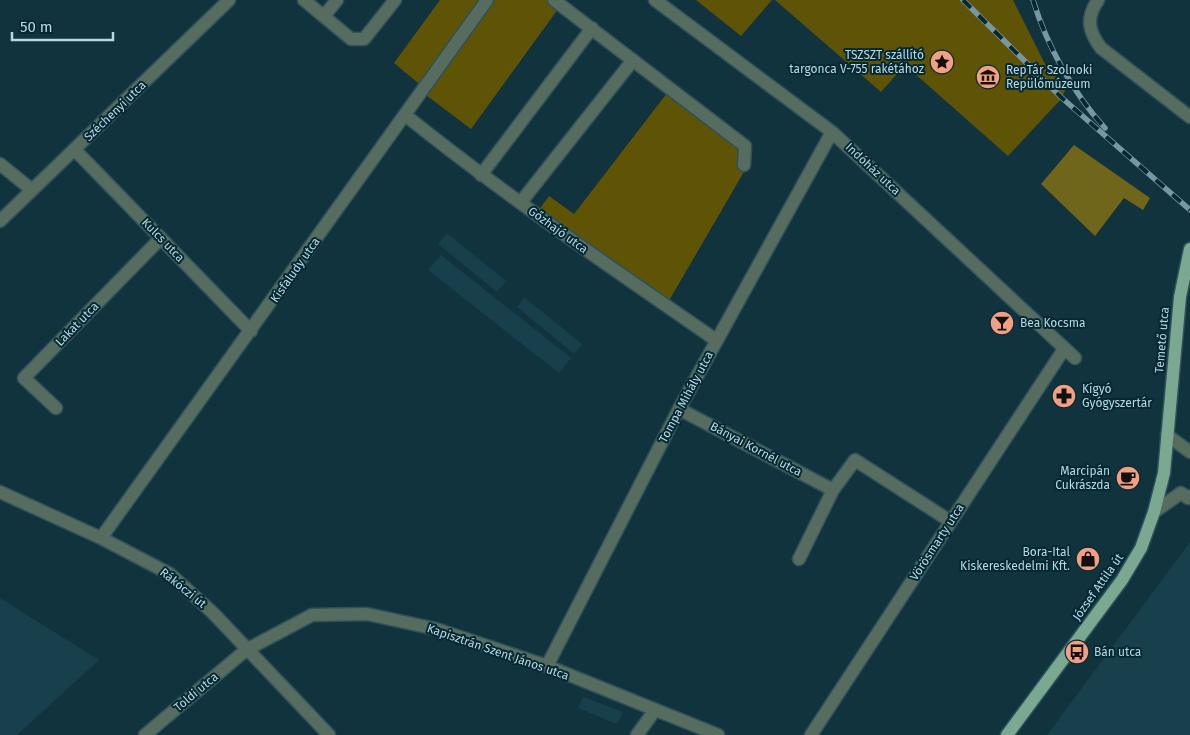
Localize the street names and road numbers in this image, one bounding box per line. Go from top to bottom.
street label: Széchenyi utca [81,78,149,144]
street label: Indóház utca [843,140,903,198]
street label: Gőzhajó utca [526,204,590,256]
street label: Kulcs utca [139,215,187,265]
street label: Kisfaludy utca [267,235,323,305]
street label: Lakat utca [53,299,101,349]
street label: Temető utca [1152,306,1172,374]
street label: Tompa Mihály utca [656,349,716,445]
street label: Bányai Kornél utca [708,419,804,479]
street label: Vörösmarty utca [907,501,967,583]
street label: József Attila út [1070,550,1127,623]
street label: Rákóczi út [157,565,210,611]
street label: Kapisztrán Szent János utca [425,621,571,683]
street label: Toldi utca [171,670,221,714]

